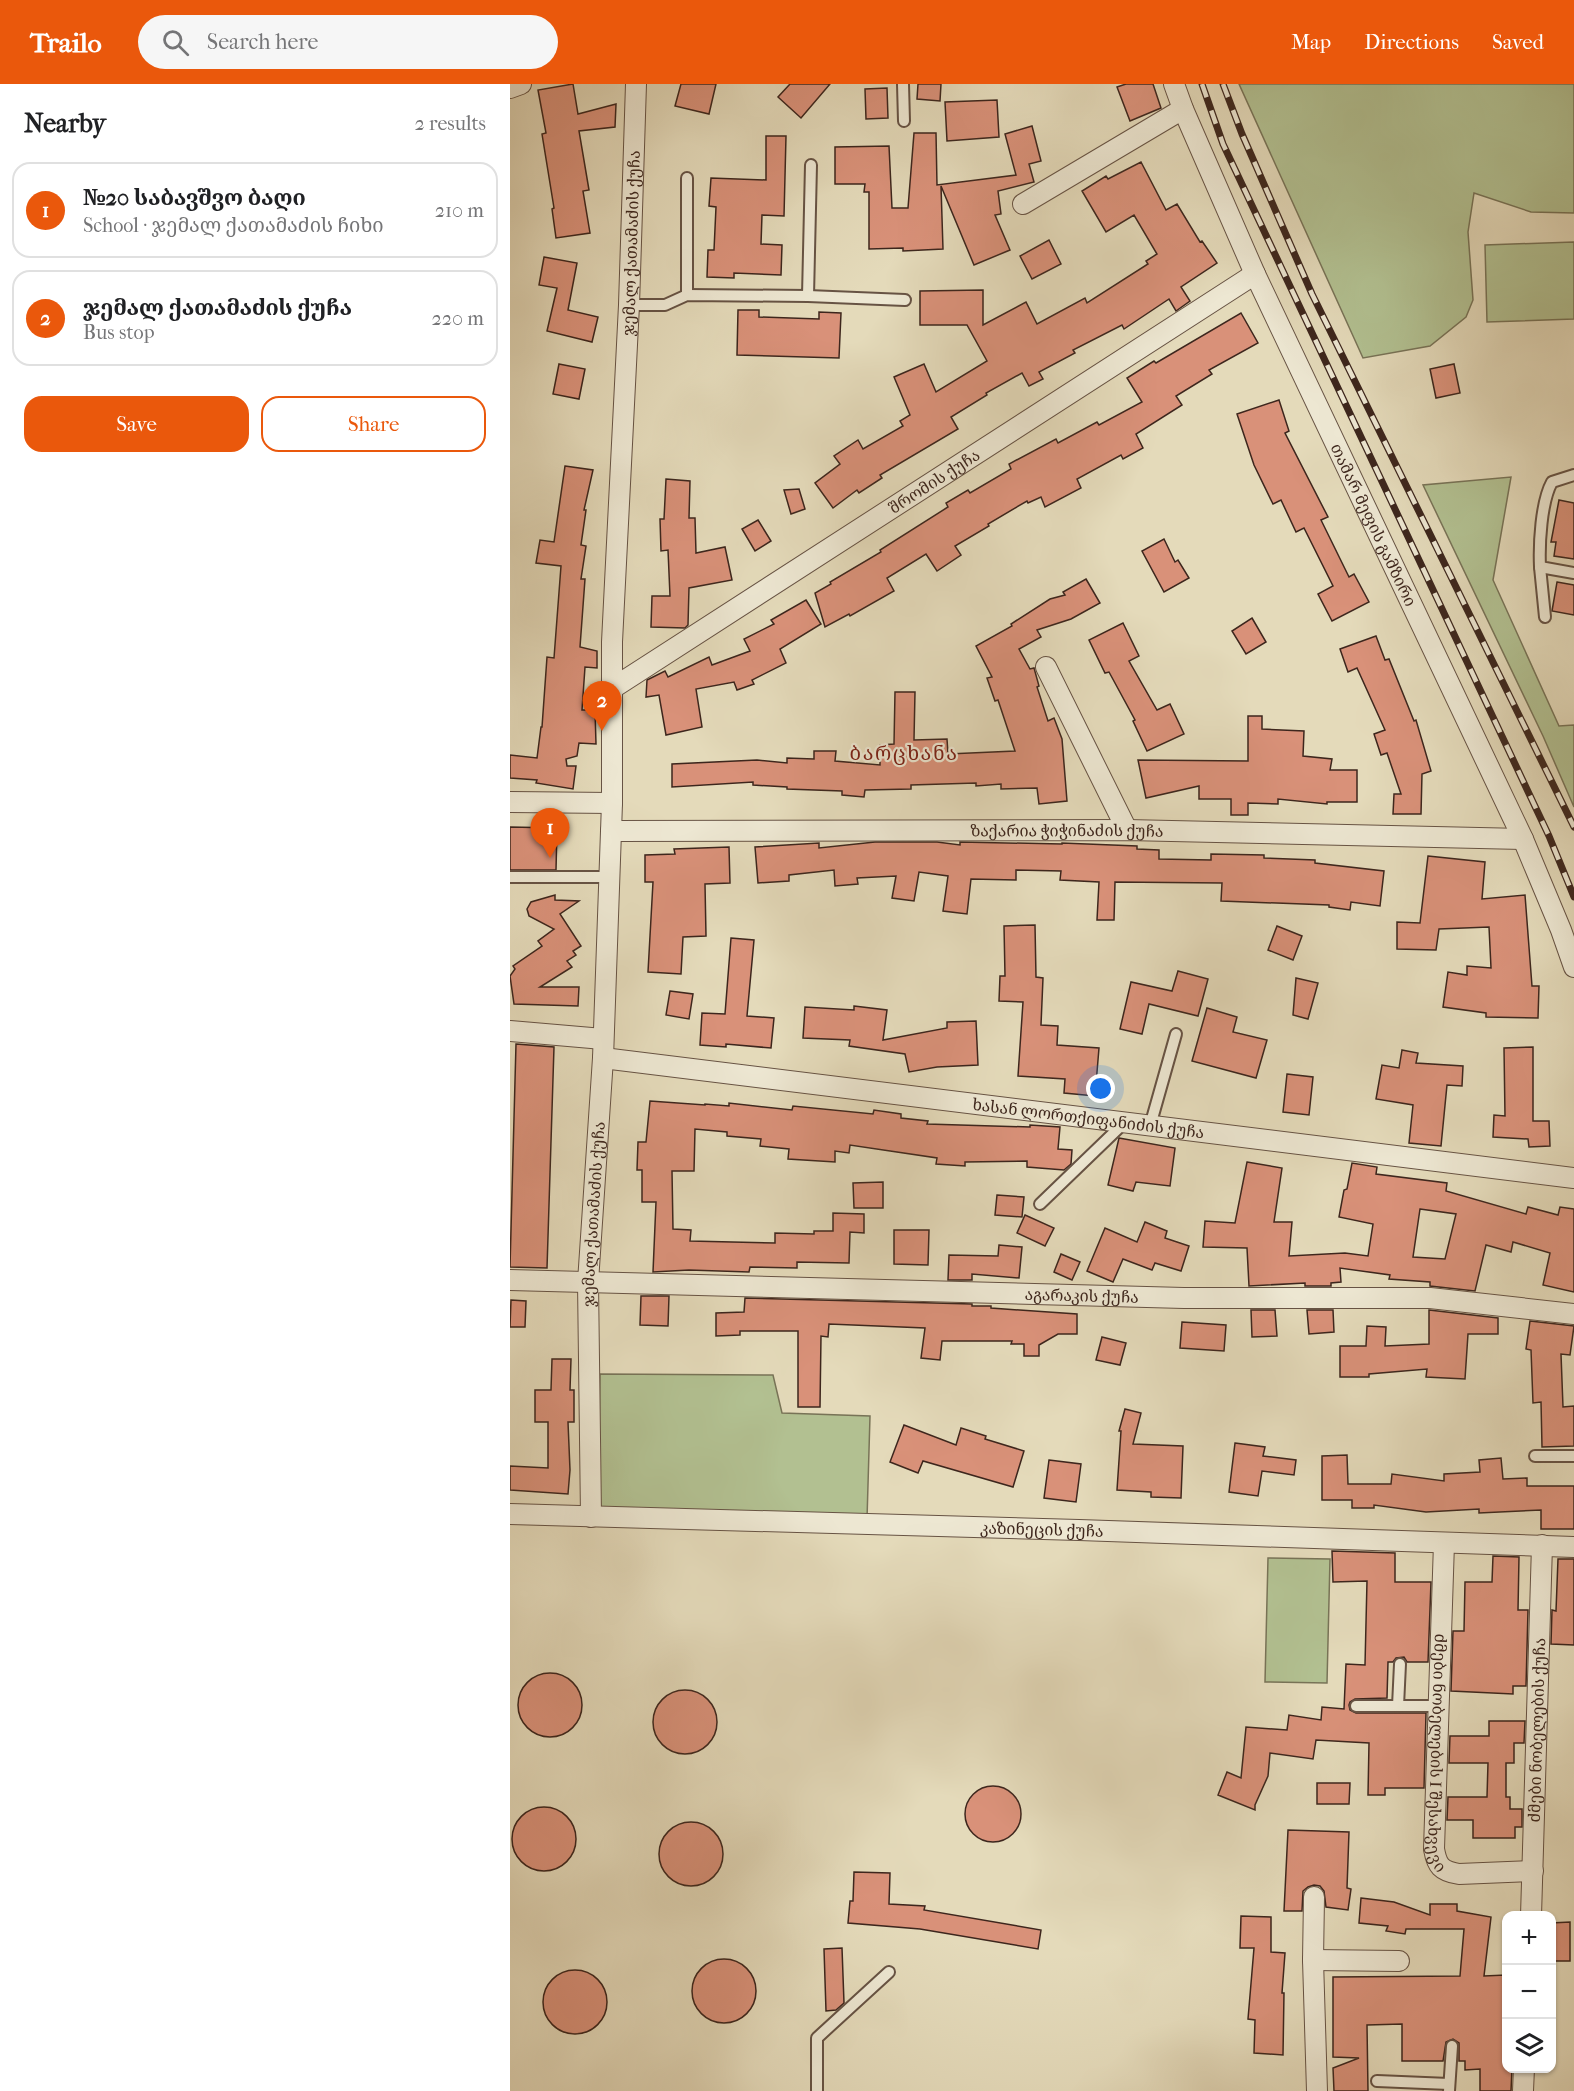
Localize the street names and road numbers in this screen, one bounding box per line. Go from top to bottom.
street label: ჯემალ ქათამაძის ქუჩა [618,150,644,337]
street label: თამარ მეფის გამზირი [1327,440,1420,609]
street label: შრომის ქუჩა [885,445,983,518]
street label: ზაქარია ჭიჭინაძის ქუჩა [970,821,1164,841]
street label: ხასან ლორთქიფანიძის ქუჩა [971,1095,1205,1142]
street label: ჯემალ ქათამაძის ქუჩა [579,1121,609,1307]
street label: აგარაკის ქუჩა [1024,1285,1139,1307]
street label: კაზინეცის ქუჩა [980,1518,1104,1541]
street label: ძმები ნობელების I შესახვევი [1423,1633,1450,1876]
street label: ძმები ნობელების ქუჩა [1525,1638,1549,1823]

